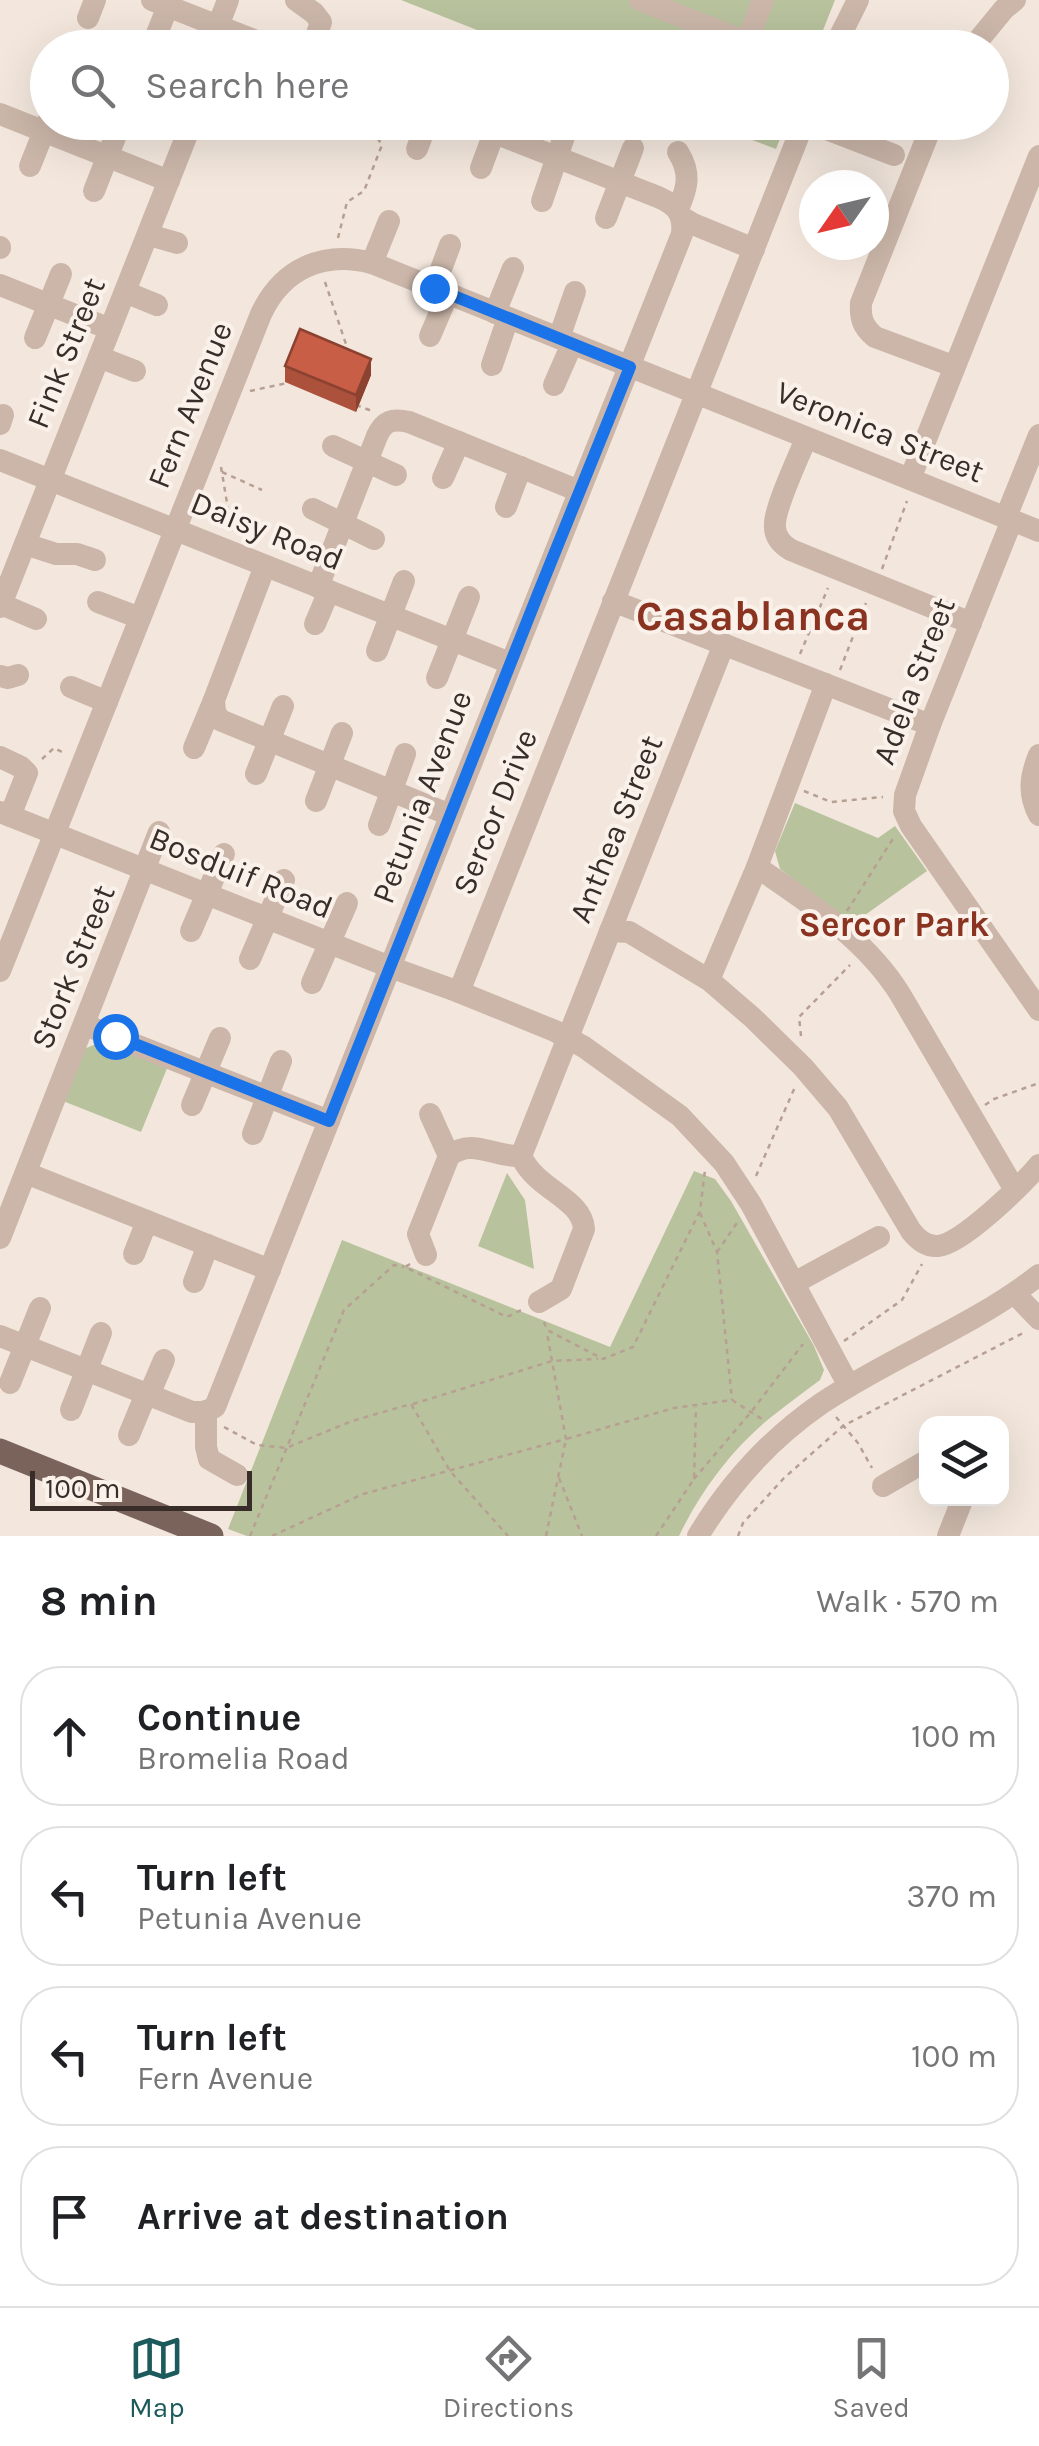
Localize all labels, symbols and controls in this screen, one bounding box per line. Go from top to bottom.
search box [30,30,1009,140]
icon: search [65,58,120,113]
text: Search here [145,63,349,108]
north arrow [799,170,889,260]
route end [412,266,458,312]
street label: Fink Street [19,272,113,434]
street label: Fern Avenue [140,316,240,494]
street label: Veronica Street [771,373,989,491]
street label: Daisy Road [186,484,348,578]
district label: Casablanca [636,591,870,641]
street label: Adela Street [865,592,963,770]
street label: Petunia Avenue [364,685,480,909]
street label: Sercor Drive [445,724,545,900]
street label: Anthea Street [562,730,670,928]
street label: Bosduif Road [144,819,338,927]
street label: Stork Street [23,879,123,1055]
district label: Sercor Park [799,904,990,945]
route start [93,1014,139,1060]
map controls [919,1416,1009,1506]
button: layers [919,1416,1009,1506]
scale bar [30,1466,252,1510]
text: 100 m [45,1472,120,1505]
text: 8 min [40,1576,158,1626]
text: Walk · 570 m [816,1583,999,1620]
text: Continue [137,1695,301,1740]
icon: ahead [42,1709,97,1764]
text: 100 m [911,1718,997,1755]
text: Bromelia Road [137,1740,350,1777]
text: Turn left [137,1855,287,1900]
icon: left [42,1869,97,1924]
text: 370 m [907,1878,997,1915]
text: Petunia Avenue [137,1900,362,1937]
text: Turn left [137,2015,287,2060]
icon: left [42,2029,97,2084]
text: 100 m [911,2038,997,2075]
text: Fern Avenue [137,2060,313,2097]
icon: arrive [42,2189,97,2244]
text: Arrive at destination [137,2194,509,2239]
tab: Map [129,2331,185,2424]
tab: Directions [443,2331,574,2424]
tab: Saved [832,2331,910,2424]

